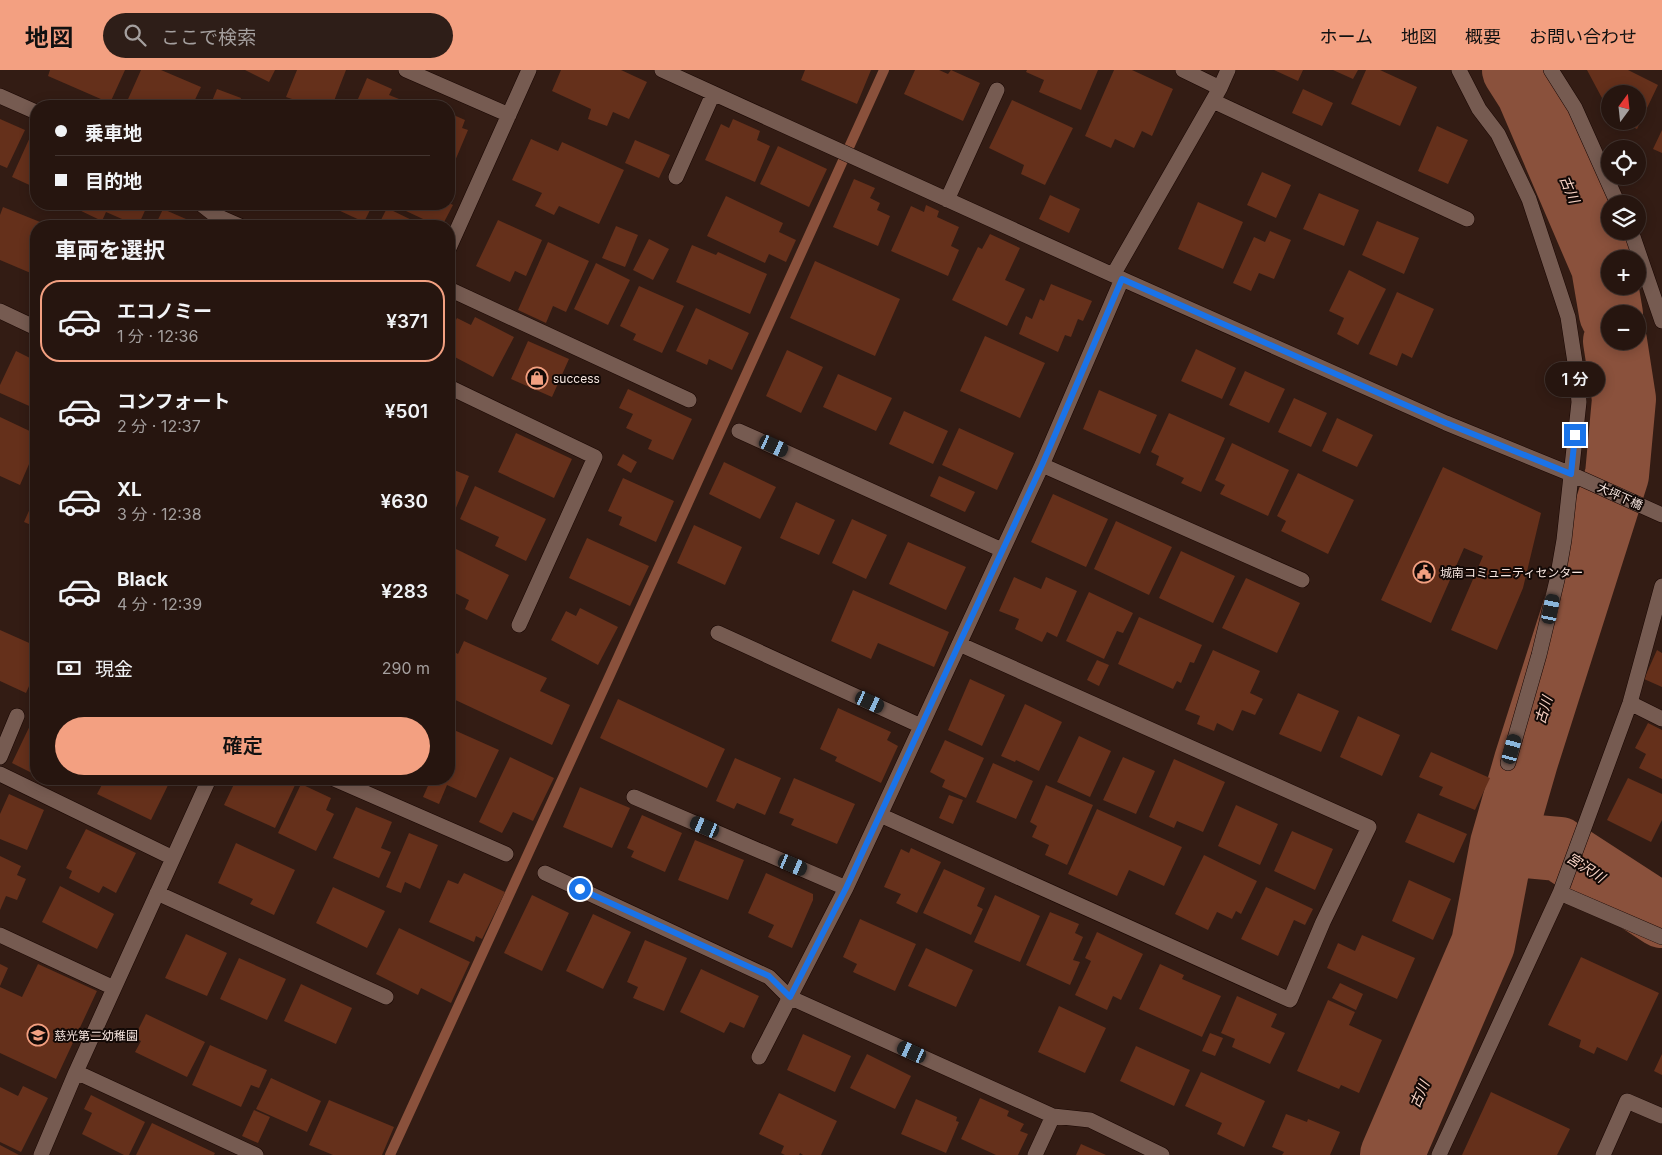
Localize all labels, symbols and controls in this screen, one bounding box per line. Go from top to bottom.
search box [103,13,453,58]
icon: search [121,21,149,49]
text: 地図 [25,23,73,52]
text: ここで検索 [161,26,256,49]
text: ホーム [1320,26,1373,47]
text: 地図 [1401,26,1437,47]
text: 概要 [1465,26,1501,47]
text: お問い合わせ [1529,26,1637,47]
north arrow [1601,85,1646,130]
map controls [1601,85,1646,350]
text: 乗車地 [85,122,142,145]
button: locate [1601,140,1646,185]
text: 目的地 [85,170,142,193]
water label: 古川 [1557,173,1584,207]
button: layers [1601,195,1646,240]
text: 車両を選択 [55,237,165,263]
button: + [1601,250,1646,295]
icon: car [57,299,102,344]
text: エコノミー [117,300,212,323]
button: − [1601,305,1646,350]
text: ¥371 [386,310,428,333]
text: 1 分 · 12:36 [117,326,198,346]
callout: 1 分 [1545,362,1605,398]
shop icon: success [525,366,549,390]
text: 1 分 [1562,369,1588,389]
place label: success [553,371,600,386]
icon: car [57,389,102,434]
text: コンフォート [117,390,230,413]
text: ¥501 [385,400,428,423]
text: 2 分 · 12:37 [117,416,201,436]
route end [1564,424,1586,446]
car [757,433,790,459]
text: XL [117,478,142,501]
icon: car [57,479,102,524]
street label: 大坪下橋 [1595,479,1645,513]
text: ¥630 [381,490,428,513]
text: 3 分 · 12:38 [117,504,202,524]
public building icon: 城南コミュニティセンター [1412,560,1436,584]
place label: 城南コミュニティセンター [1440,565,1583,580]
text: Black [117,568,168,591]
icon: car [57,569,102,614]
text: ¥283 [381,580,428,603]
car [1540,593,1561,625]
text: 4 分 · 12:39 [117,594,202,614]
icon: cash [55,654,83,682]
text: 現金 [95,658,133,681]
text: 290 m [382,658,430,678]
car [853,689,886,715]
water label: 古川 [1531,692,1556,726]
button: 確定 [55,717,430,775]
car [1500,733,1523,765]
car [688,814,721,840]
water label: 宮沢川 [1564,848,1610,887]
car [776,852,809,878]
route start [569,878,591,900]
school or university icon: 慈光第二幼稚園 [26,1023,50,1047]
place label: 慈光第二幼稚園 [54,1028,138,1043]
car [895,1039,928,1065]
water label: 古川 [1406,1076,1433,1110]

